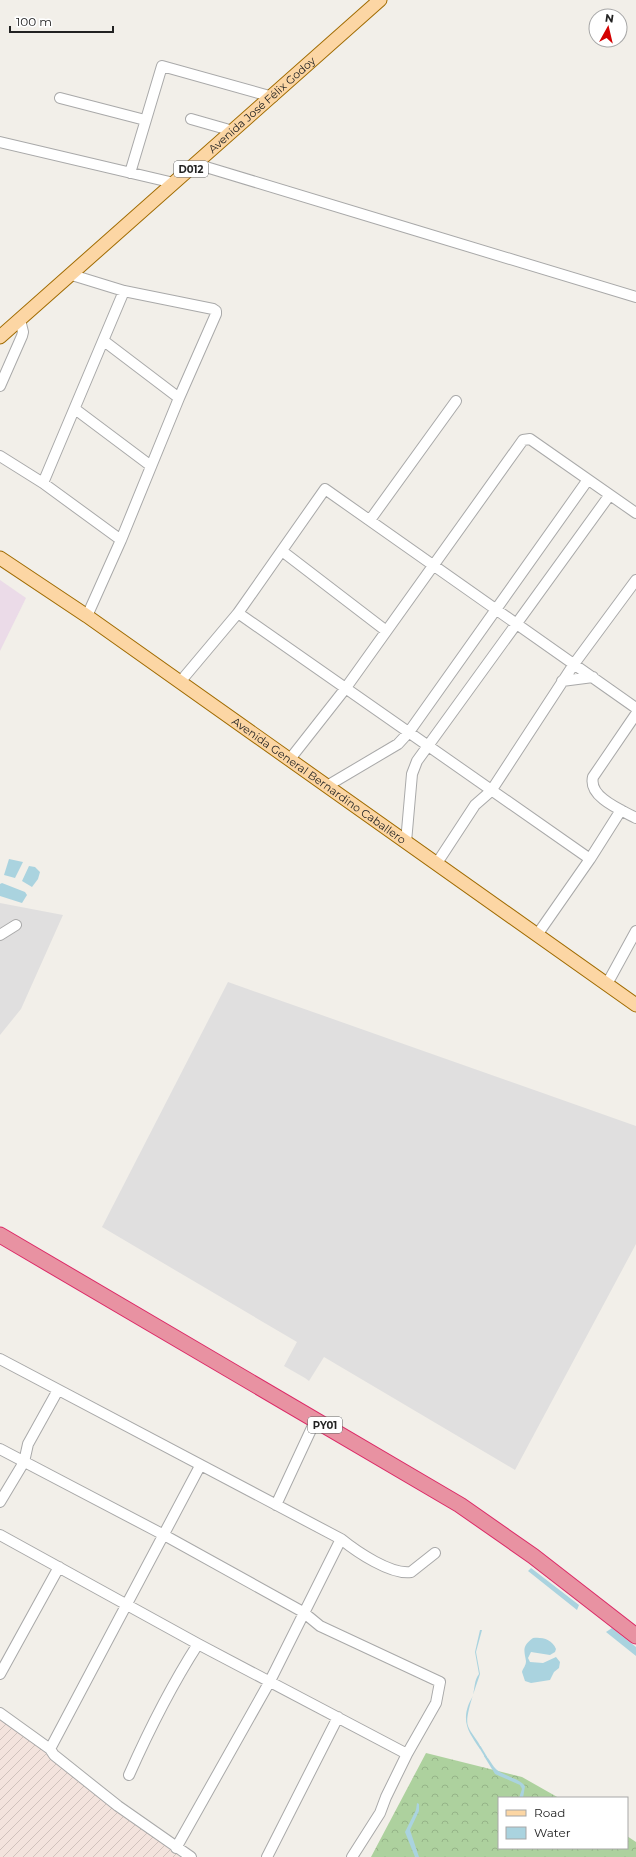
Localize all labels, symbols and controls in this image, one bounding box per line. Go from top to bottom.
scale bar [10,8,113,34]
north arrow [588,8,628,48]
text: N [604,11,615,26]
text: 100 m [16,14,52,29]
street label: Avenida José Félix Godoy [205,54,318,156]
road number: D012 [174,161,208,177]
street label: Avenida General Bernardino Caballero [229,714,409,847]
road number: PY01 [308,1417,342,1433]
legend [498,1797,628,1849]
text: Road [534,1805,565,1820]
text: Water [534,1825,571,1840]

